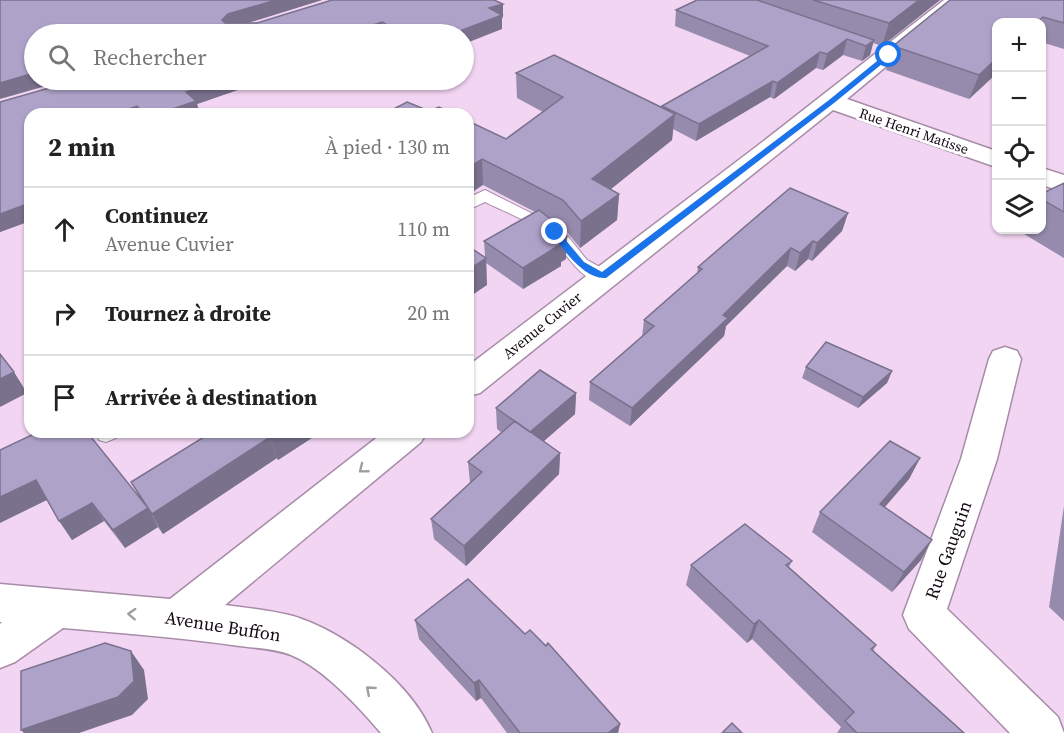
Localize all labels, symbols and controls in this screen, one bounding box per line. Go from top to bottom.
map controls [992,18,1046,234]
button: + [992,18,1046,72]
search box [24,24,474,90]
icon: search [45,41,78,74]
route start [875,41,901,67]
text: Rechercher [93,42,207,72]
button: − [992,72,1046,126]
street label: Rue Henri Matisse [857,103,971,159]
button: locate [992,126,1046,180]
text: 2 min [48,129,115,165]
text: À pied · 130 m [325,133,450,161]
button: layers [992,180,1046,234]
text: Continuez [105,200,208,230]
icon: ahead [48,213,81,246]
text: 110 m [397,215,450,243]
route end [541,218,567,244]
text: Avenue Cuvier [105,230,234,258]
street label: Avenue Cuvier [498,286,587,364]
icon: right [48,297,81,330]
text: Tournez à droite [105,298,271,328]
text: 20 m [407,299,450,327]
icon: arrive [48,381,81,414]
text: Arrivée à destination [105,382,317,412]
one-way arrow [359,461,370,472]
street label: Rue Gauguin [919,497,977,603]
street label: Avenue Buffon [163,604,283,648]
one-way arrow [127,608,136,621]
one-way arrow [366,686,377,697]

